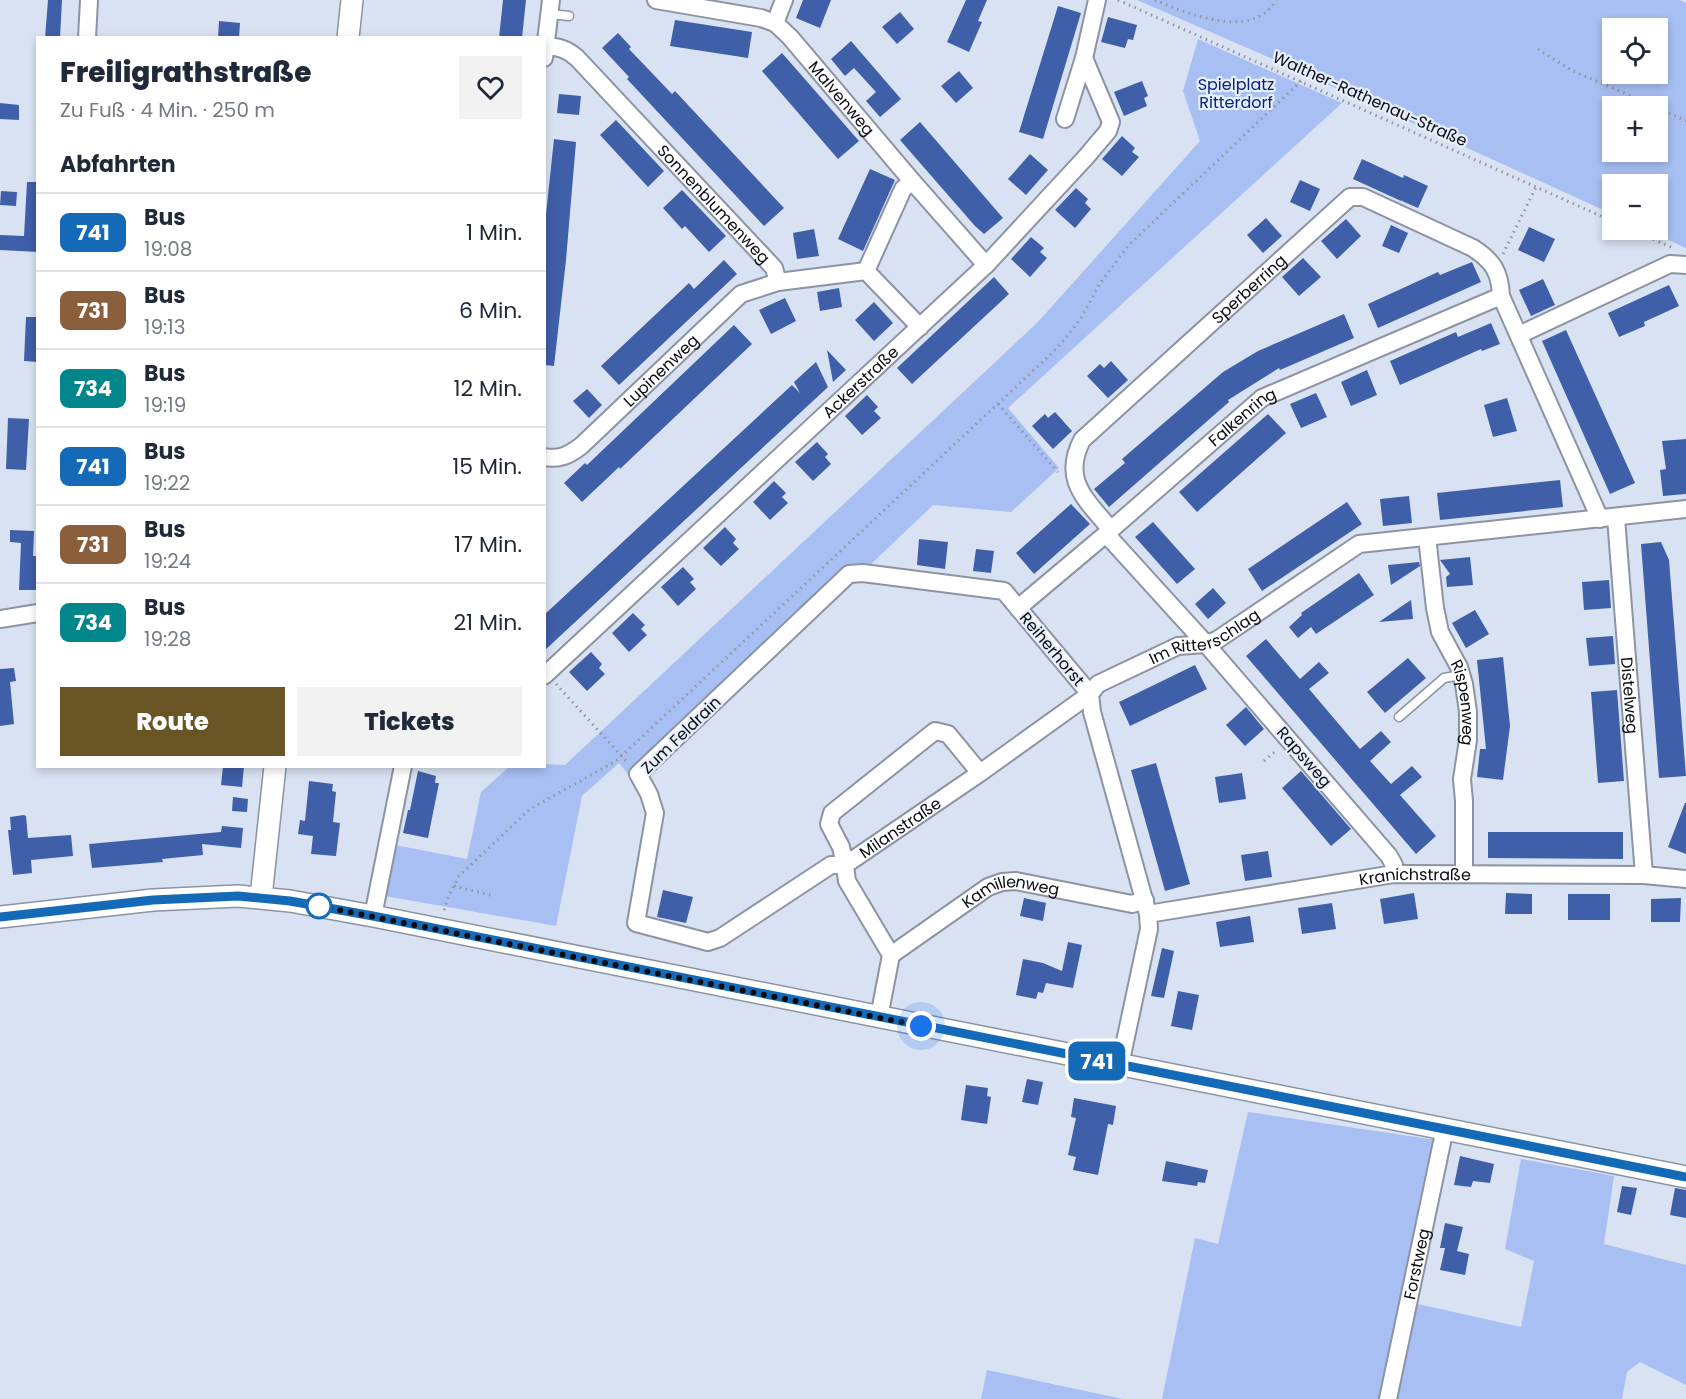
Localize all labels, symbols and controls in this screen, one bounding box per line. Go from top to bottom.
map controls [1602,18,1668,240]
button: locate [1602,18,1668,84]
street label: Walther-Rathenau-Straße [1269,46,1471,152]
text: Freiligrathstraße [60,53,312,92]
button: heart [459,56,522,119]
street label: Malvenweg [803,56,880,140]
park label: Spielplatz Ritterdorf [1198,73,1274,114]
text: Zu Fuß · 4 Min. · 250 m [60,96,275,124]
button: + [1602,96,1668,162]
street label: Sonnenblumenweg [652,139,776,269]
text: Abfahrten [60,149,176,180]
button: − [1602,174,1668,240]
text: Bus [144,202,186,233]
text: 1 Min. [466,217,522,248]
text: 741 [76,218,110,247]
text: 19:08 [144,235,192,263]
street label: Sperberring [1206,249,1291,329]
text: Bus [144,280,186,311]
text: 6 Min. [459,295,522,326]
text: 731 [77,296,109,325]
text: 19:13 [144,313,185,341]
street label: Lupinenweg [618,329,704,412]
street label: Ackerstraße [817,341,904,423]
text: Bus [144,358,186,389]
text: 12 Min. [453,373,522,404]
text: 734 [74,374,112,403]
street label: Falkenring [1203,382,1280,451]
text: 19:19 [144,391,186,419]
text: Bus [144,436,186,467]
text: 15 Min. [452,451,522,482]
text: 741 [76,452,110,481]
text: 19:22 [144,469,190,497]
text: Bus [144,514,186,545]
text: 17 Min. [454,529,522,560]
text: 731 [77,530,109,559]
text: 19:24 [144,547,191,575]
text: Bus [144,592,186,623]
street label: Im Ritterschlag [1145,603,1264,670]
text: 21 Min. [453,607,522,638]
street label: Reiherhorst [1014,607,1090,691]
text: 734 [74,608,112,637]
text: 19:28 [144,625,191,653]
street label: Rispenweg [1445,655,1480,747]
street label: Distelweg [1615,656,1644,735]
button: Route [60,687,285,756]
button: Tickets [297,687,522,756]
street label: Zum Feldrain [636,691,726,779]
street label: Rapsweg [1271,722,1337,792]
street label: Milanstraße [855,791,946,864]
street label: Kranichstraße [1357,862,1471,891]
street label: Kamillenweg [957,870,1061,914]
unlabelled marker [306,893,332,919]
your location [906,1011,936,1041]
line badge: 741 [1062,1042,1132,1080]
text: 741 [1080,1047,1114,1076]
street label: Forstweg [1398,1226,1435,1302]

